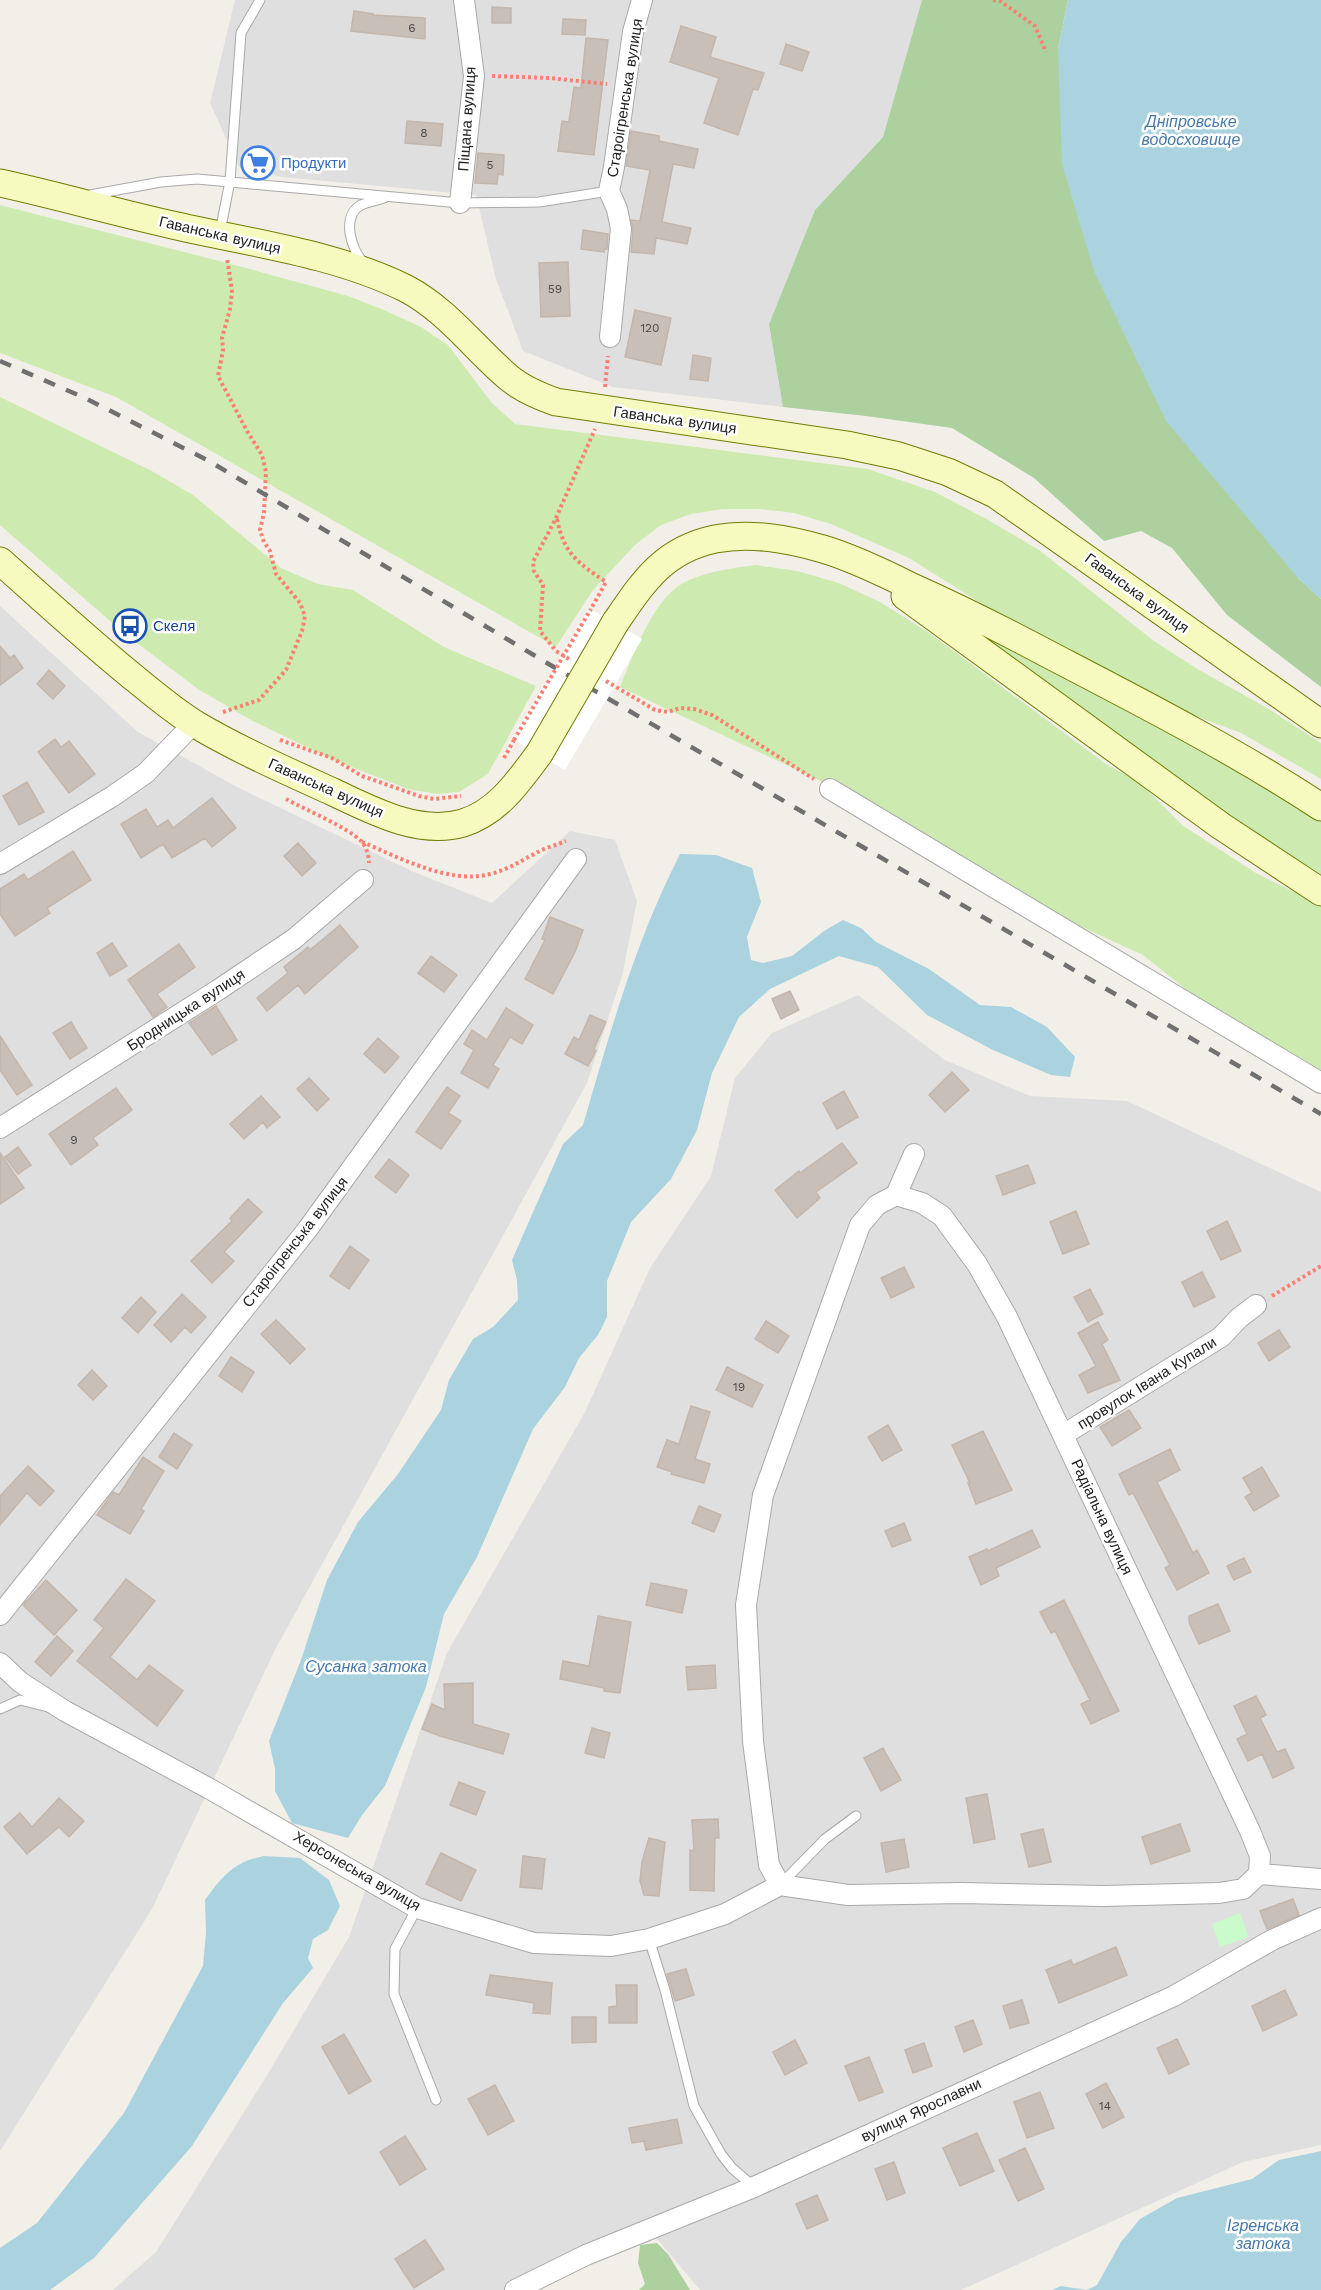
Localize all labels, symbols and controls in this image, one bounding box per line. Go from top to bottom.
street label: Староігренська вулиця [604,17,646,179]
house number: 6 [408,21,416,35]
street label: Піщана вулиця [454,66,480,172]
water label: Дніпровське водосховище [1142,112,1240,149]
house number: 8 [420,126,428,140]
supermarket icon: Продукти [240,145,276,181]
place label: Продукти [281,154,346,172]
house number: 5 [487,158,494,172]
street label: Гаванська вулиця [157,212,283,258]
house number: 59 [548,282,562,296]
house number: 120 [640,321,660,335]
street label: Гаванська вулиця [612,402,738,438]
street label: Гаванська вулиця [1081,549,1193,637]
bus stop icon: Скеля [112,608,148,644]
place label: Скеля [153,617,195,635]
street label: Гаванська вулиця [266,754,386,822]
street label: Бродницька вулиця [124,965,248,1055]
house number: 9 [70,1133,78,1147]
street label: Староігренська вулиця [238,1173,352,1311]
street label: провулок Івана Купали [1074,1333,1220,1433]
house number: 19 [733,1380,745,1394]
street label: Радіальна вулиця [1067,1456,1137,1578]
water label: Сусанка затока [305,1657,427,1676]
street label: Херсонеська вулиця [290,1827,424,1915]
street label: вулиця Ярославни [858,2074,984,2146]
house number: 14 [1099,2099,1111,2113]
water label: Ігренська затока [1227,2216,1299,2253]

